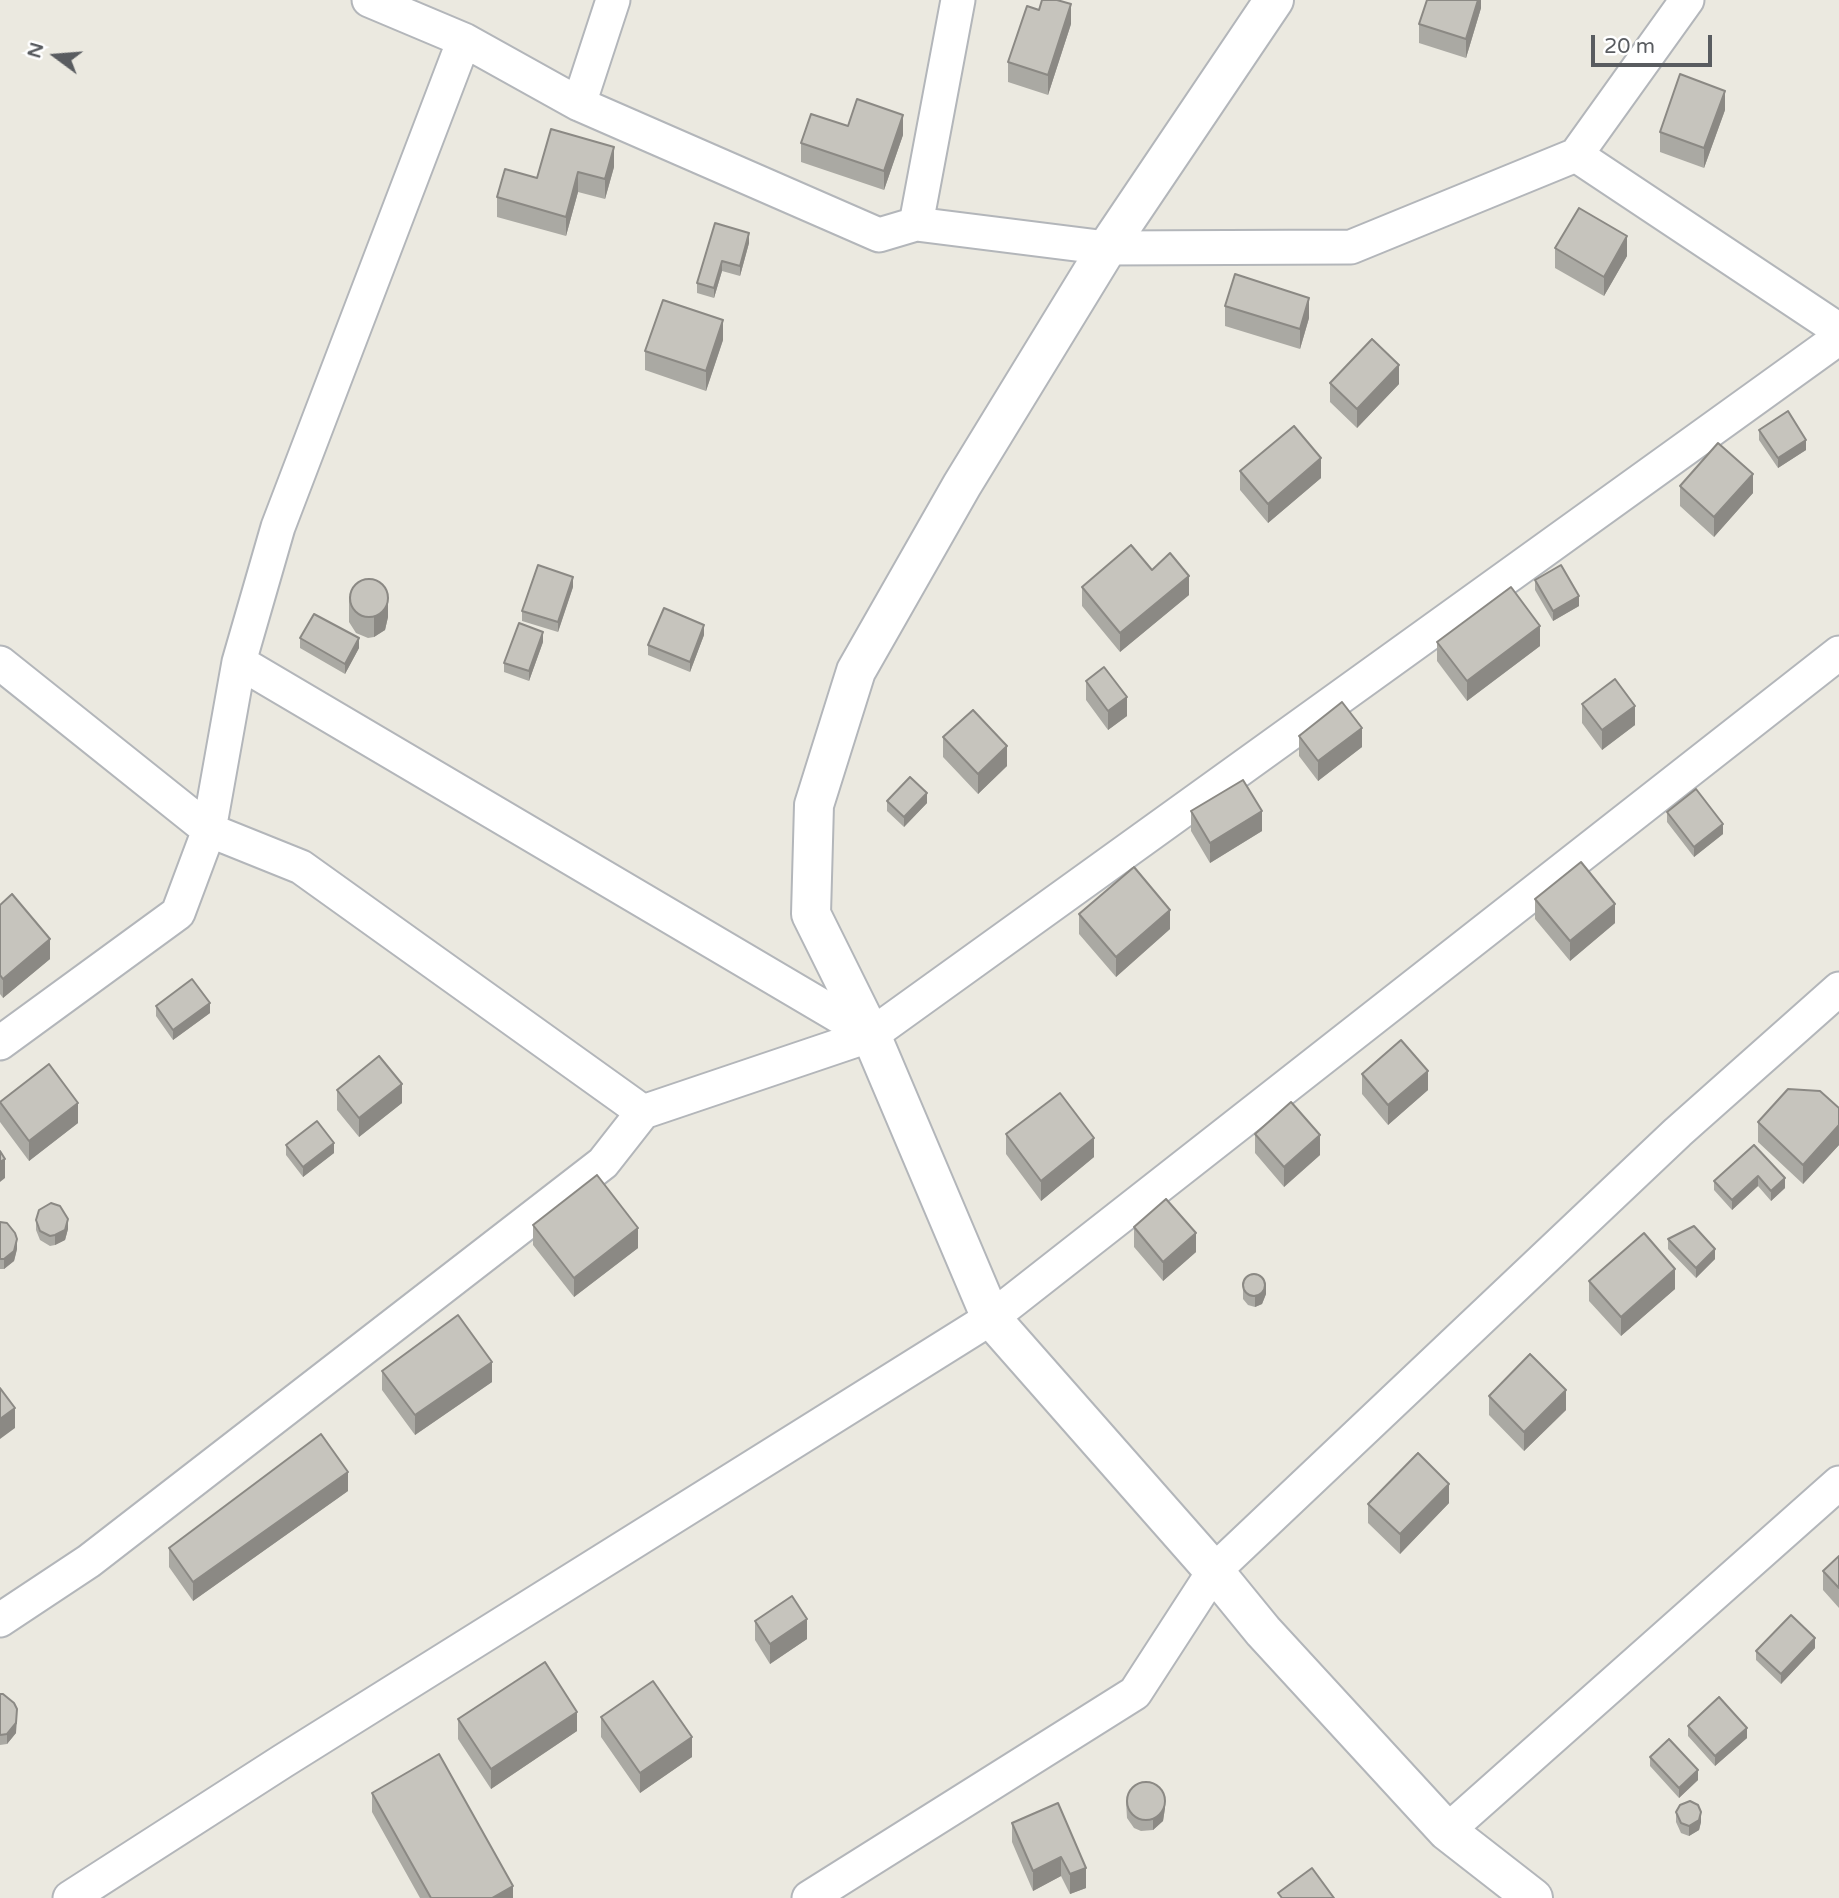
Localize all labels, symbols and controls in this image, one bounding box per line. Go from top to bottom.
north arrow [21,21,91,91]
scale bar [1594,21,1715,65]
text: 20 m [1604,34,1655,59]
text: N [23,40,48,61]

